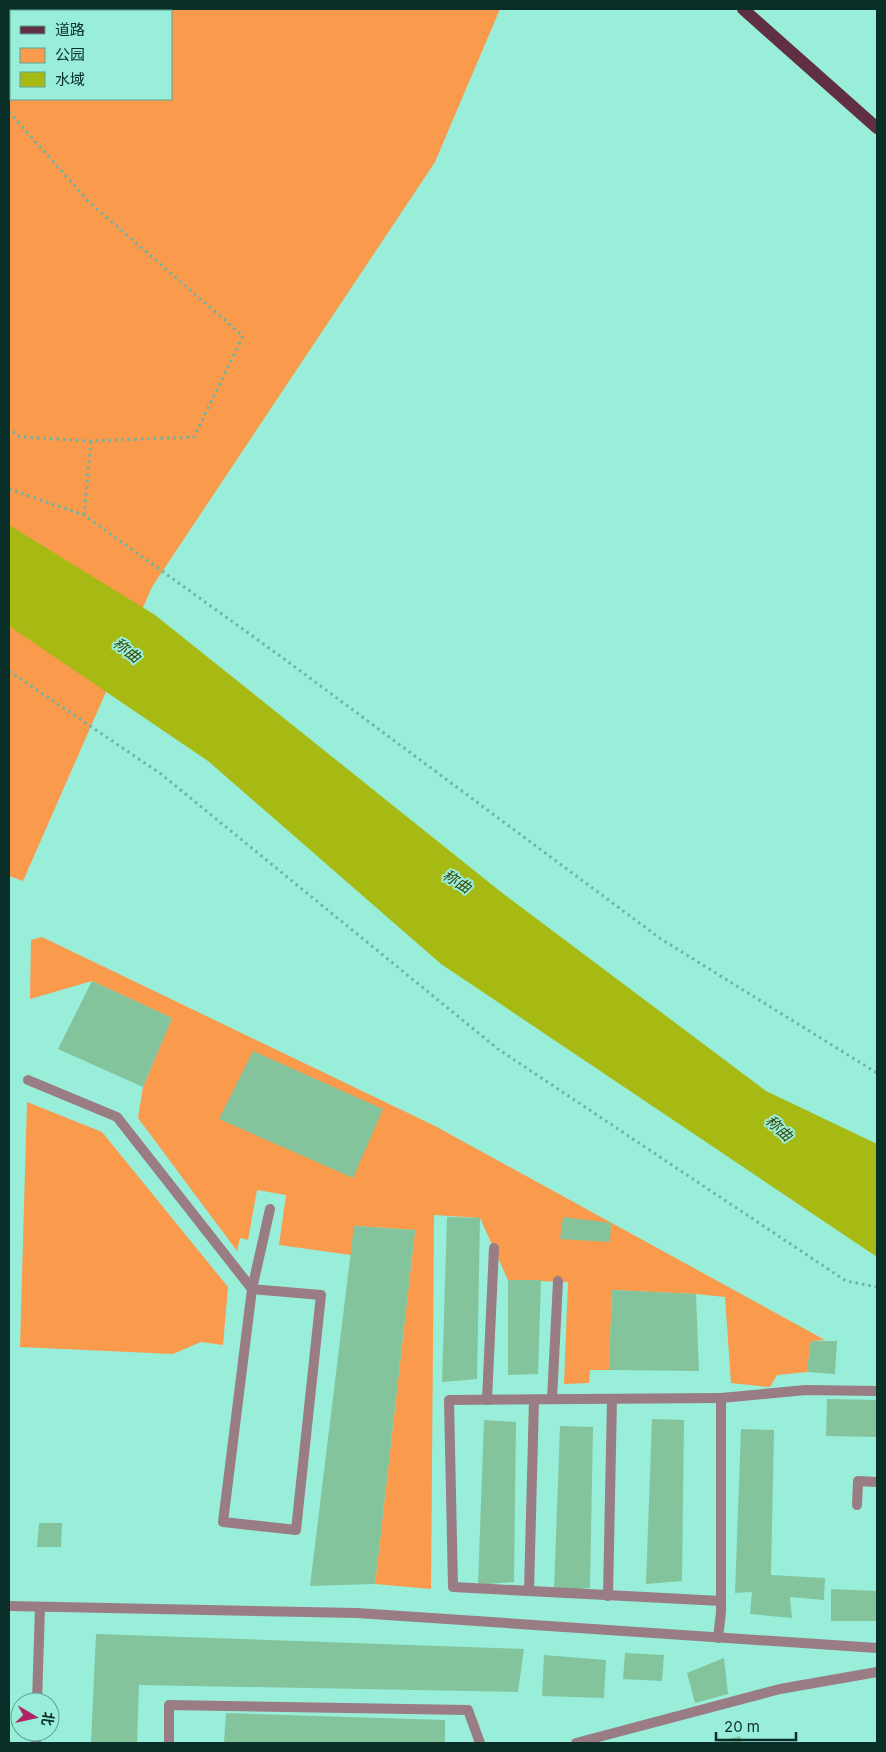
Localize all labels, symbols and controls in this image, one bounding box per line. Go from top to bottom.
legend [10,10,172,100]
text: 道路 [55,20,85,39]
text: 公园 [55,45,85,64]
text: 水域 [55,70,85,89]
water label: 称曲 [109,633,145,667]
water label: 称曲 [439,865,476,898]
water label: 称曲 [761,1111,797,1146]
north arrow [10,1692,60,1742]
scale bar [716,1710,796,1742]
text: 北 [39,1711,58,1727]
text: 20 m [724,1717,760,1736]

